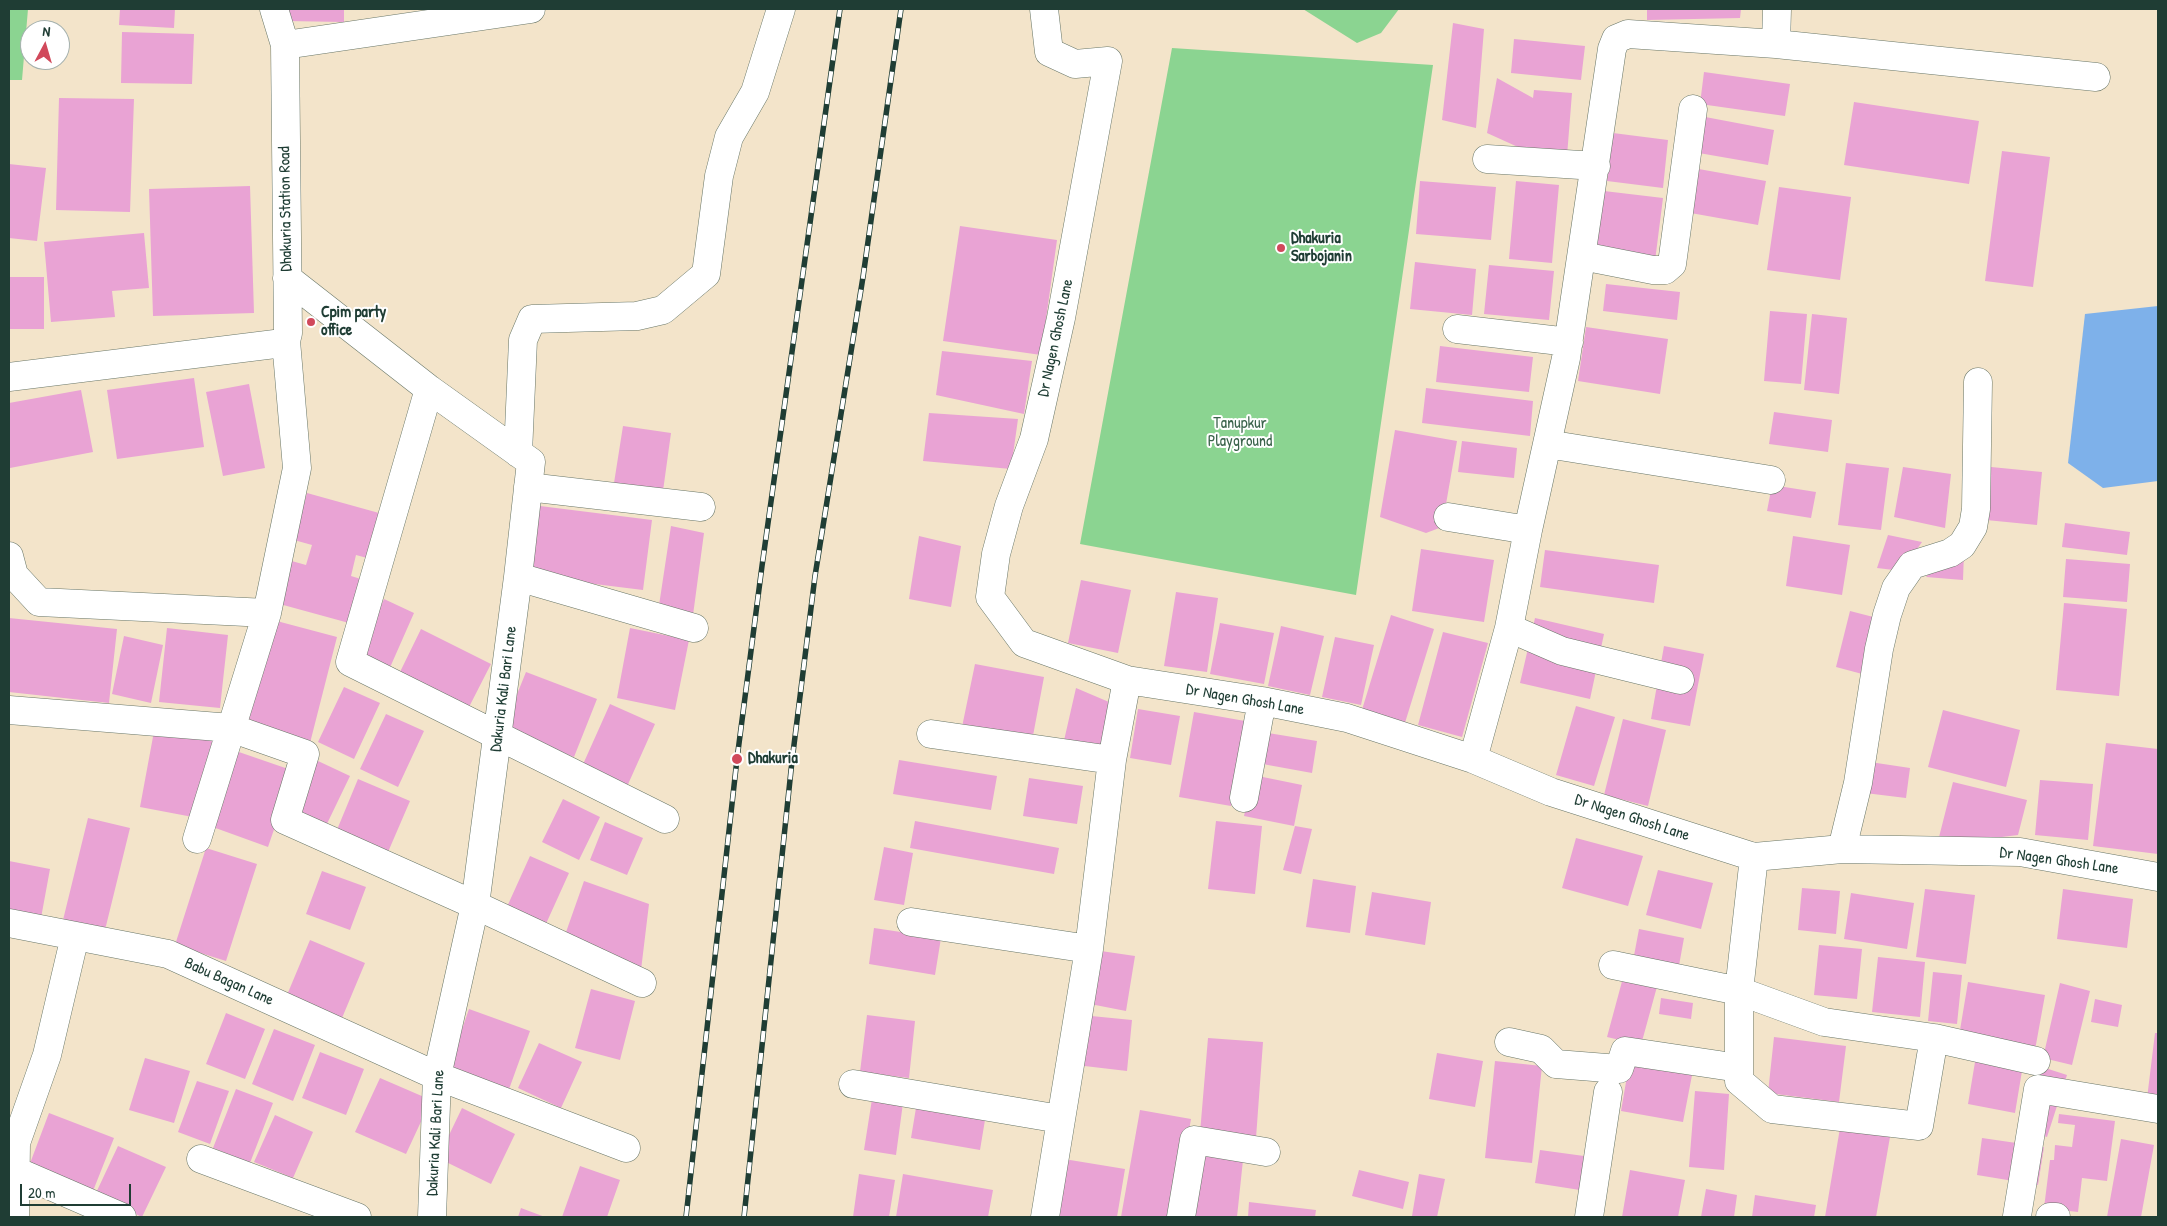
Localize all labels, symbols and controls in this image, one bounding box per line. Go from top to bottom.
north arrow [20,20,70,70]
text: N [42,21,51,40]
street label: Dhakuria Station Road [275,146,297,272]
place label: Dhakuria Sarbojanin [1291,229,1352,267]
marker: Dhakuria Sarbojanin [1275,242,1287,254]
street label: Dr Nagen Ghosh Lane [1034,277,1078,399]
place label: Cpim party office [321,303,386,341]
marker: Cpim party office [305,316,317,328]
park label: Tanupkur Playground [1208,414,1272,452]
street label: Dakuria Kali Bari Lane [487,625,521,753]
street label: Dr Nagen Ghosh Lane [1184,680,1306,720]
place label: Dhakuria [748,749,798,769]
marker: Dhakuria [730,752,744,766]
street label: Dr Nagen Ghosh Lane [1572,790,1692,846]
street label: Dr Nagen Ghosh Lane [1998,843,2120,879]
street label: Babu Bagan Lane [181,954,277,1010]
street label: Dakuria Kali Bari Lane [423,1069,449,1197]
scale bar [22,1174,134,1206]
text: 20 m [28,1182,55,1203]

